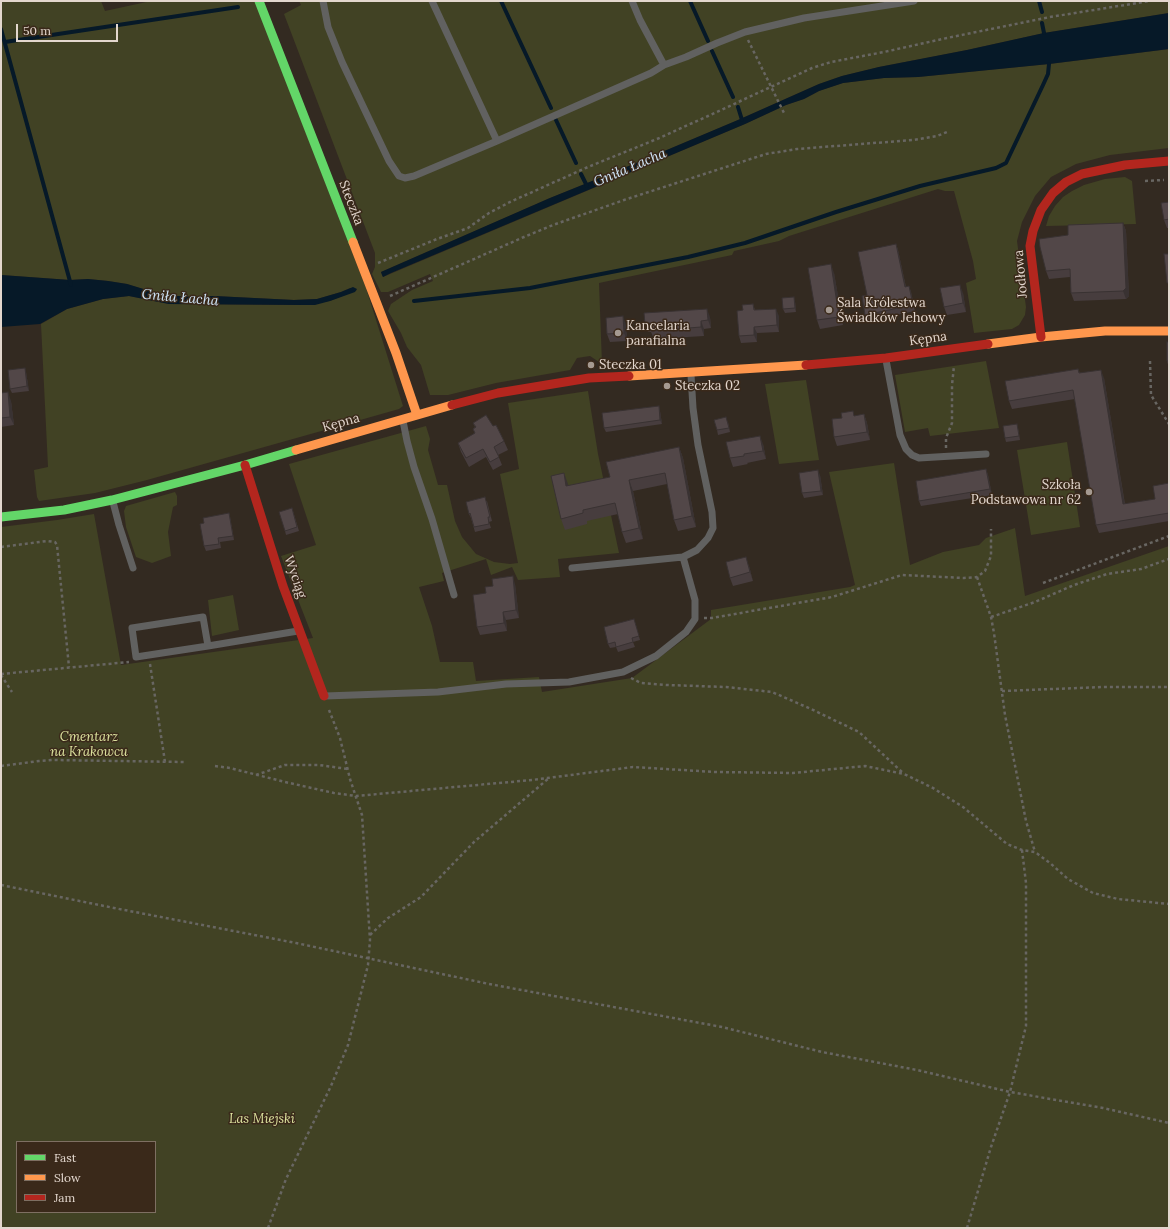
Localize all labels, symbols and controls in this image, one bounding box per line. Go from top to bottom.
scale bar [18,16,120,42]
text: 50 m [23,23,51,38]
water label: Gniła Łacha [591,145,669,191]
street label: Steczka [335,178,367,228]
street label: Jodłowa [1011,249,1031,299]
water label: Gniła Łacha [141,286,219,310]
place label: Sala Królestwa Świadków Jehowy [837,295,945,326]
marker: Sala Królestwa Świadków Jehowy [824,305,834,315]
place label: Kancelaria parafialna [626,318,690,349]
marker: Kancelaria parafialna [613,328,623,338]
street label: Kępna [908,329,948,349]
place label: Steczka 01 [599,357,662,373]
marker: Steczka 01 [586,360,596,370]
place label: Steczka 02 [675,378,740,394]
marker: Steczka 02 [662,381,672,391]
street label: Kępna [321,410,361,436]
place label: Szkoła Podstawowa nr 62 [971,477,1081,508]
marker: Szkoła Podstawowa nr 62 [1084,487,1094,497]
street label: Wyciąg [280,554,310,600]
park label: Cmentarz na Krakowcu [50,729,128,760]
park label: Las Miejski [229,1111,295,1127]
legend [16,1141,156,1213]
text: Fast [54,1150,77,1165]
text: Slow [54,1170,81,1185]
text: Jam [54,1190,75,1205]

